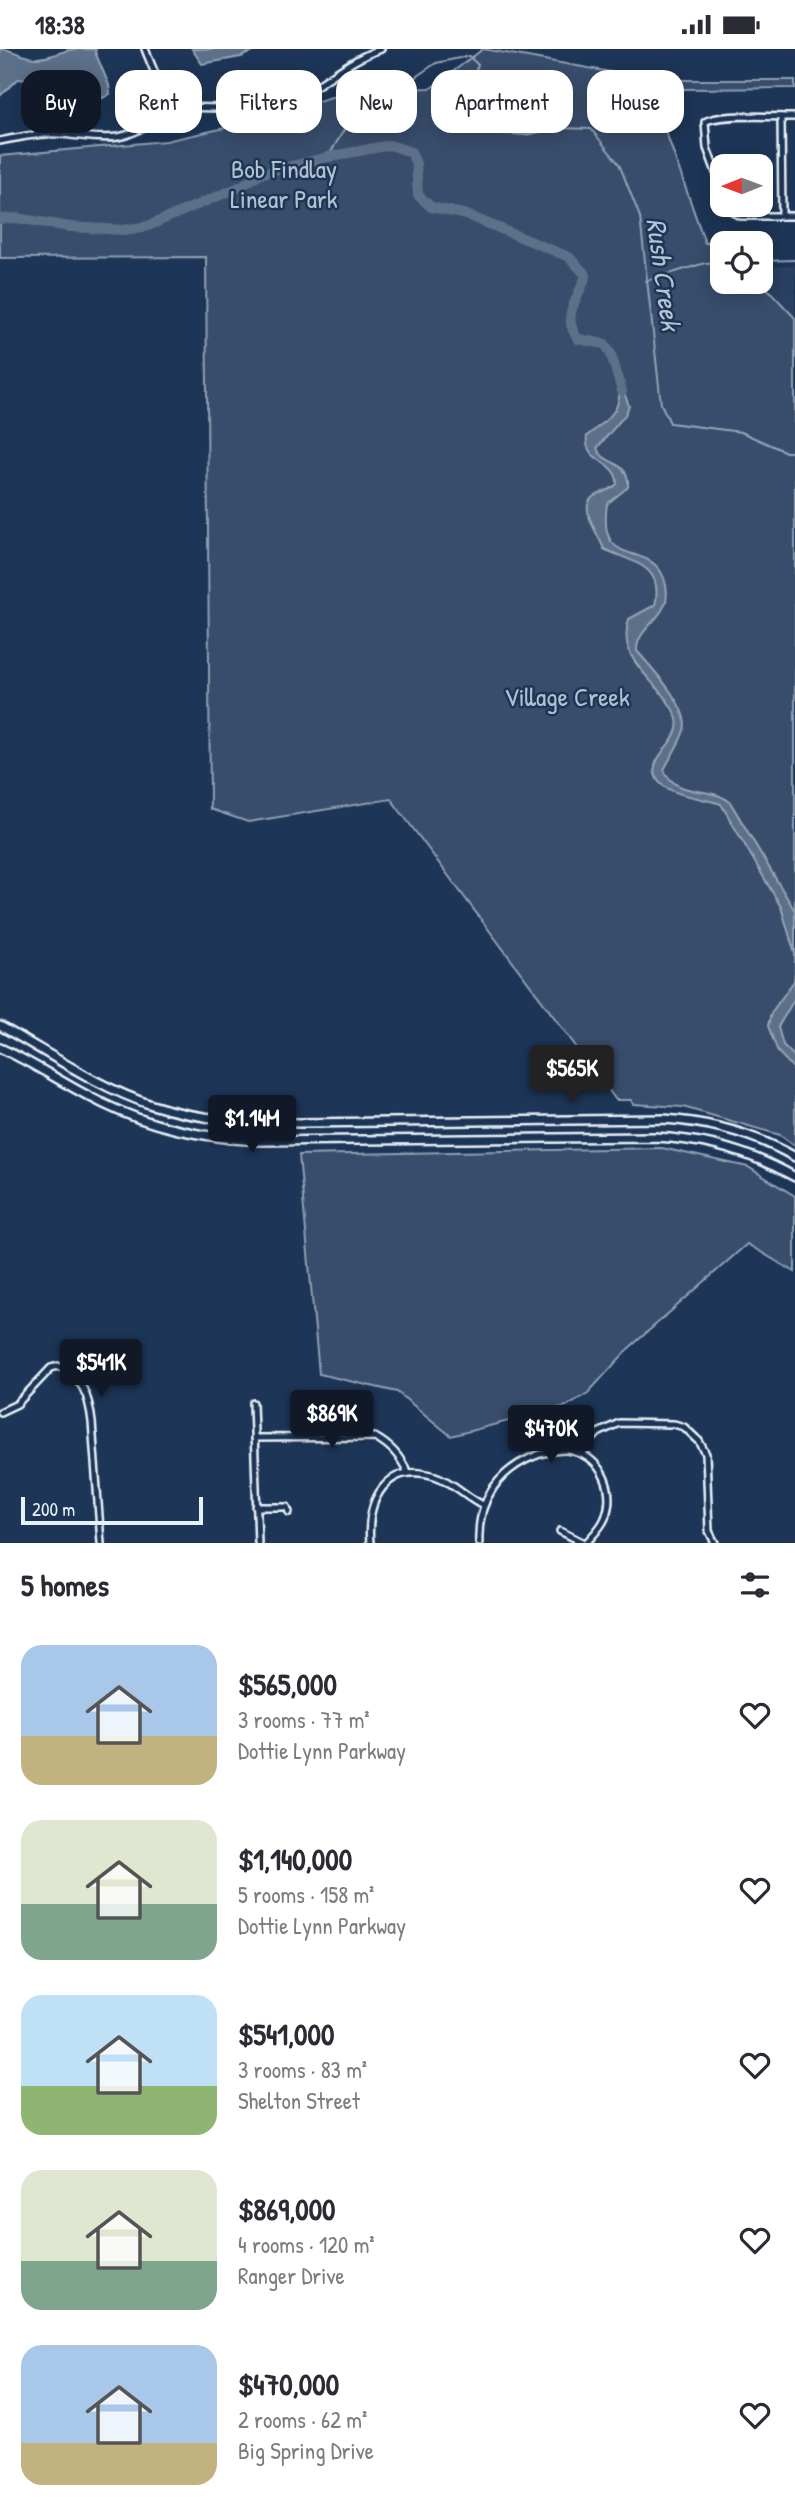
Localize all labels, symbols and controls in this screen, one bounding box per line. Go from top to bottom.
text: 18:38 [35,7,85,42]
chip: Buy [21,70,101,133]
chip: Rent [115,70,202,133]
chip: Filters [216,70,322,133]
chip: New [336,70,417,133]
chip: Apartment [431,70,573,133]
chip: House [587,70,684,133]
park label: Bob Findlay Linear Park [230,151,338,216]
north arrow [710,154,774,217]
map controls [710,154,773,294]
water label: Rush Creek [637,215,691,335]
button: locate [710,231,773,294]
park label: Village Creek [504,679,630,714]
pin: $565K [523,1045,621,1105]
text: $565K [546,1052,598,1083]
pin: $1.14M [195,1095,309,1155]
text: $1.14M [224,1102,280,1133]
pin: $541K [52,1339,150,1399]
text: $541K [76,1346,126,1377]
pin: $869K [283,1391,381,1450]
text: $869K [306,1397,358,1428]
pin: $470K [502,1405,600,1465]
text: $470K [524,1412,578,1443]
scale bar [21,1494,203,1526]
text: 200 m [32,1496,75,1522]
text: 5 homes [21,1565,109,1605]
icon: filters [736,1566,774,1604]
text: $565,000 [238,1664,337,1704]
icon: home [77,1673,161,1757]
icon: heart [736,1696,774,1734]
text: 3 rooms · 77 m² [238,1704,370,1735]
text: Dottie Lynn Parkway [238,1735,406,1766]
text: $1,140,000 [238,1839,352,1879]
icon: home [77,1848,161,1932]
icon: heart [736,1871,774,1909]
text: 5 rooms · 158 m² [238,1879,374,1910]
text: Dottie Lynn Parkway [238,1910,406,1941]
text: $541,000 [238,2014,334,2054]
icon: home [77,2023,161,2107]
icon: heart [736,2046,774,2084]
text: 3 rooms · 83 m² [238,2054,367,2085]
text: Shelton Street [238,2085,360,2116]
text: $869,000 [238,2189,336,2229]
icon: home [77,2198,161,2282]
icon: heart [736,2221,774,2259]
text: 4 rooms · 120 m² [238,2229,375,2260]
text: Ranger Drive [238,2260,345,2291]
text: $470,000 [238,2364,339,2404]
icon: home [77,2373,161,2457]
icon: heart [736,2396,774,2434]
text: 2 rooms · 62 m² [238,2404,367,2435]
text: Big Spring Drive [238,2435,374,2466]

